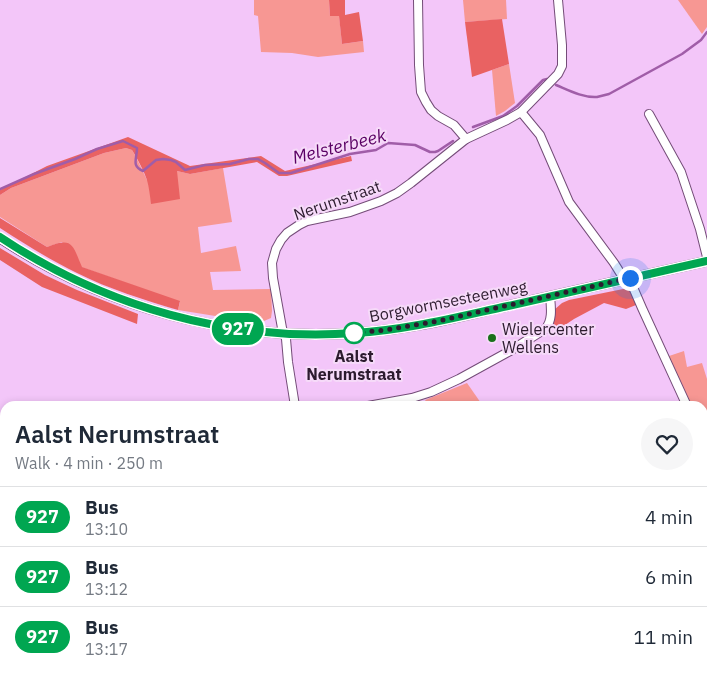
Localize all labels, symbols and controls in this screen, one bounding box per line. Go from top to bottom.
water label: Melsterbeek [290,123,389,169]
street label: Nerumstraat [291,176,383,224]
your location [618,266,643,291]
street label: Borgwormsesteenweg [367,276,529,326]
line badge: 927 [209,313,267,345]
text: 927 [222,317,254,340]
place label: Wielercenter Wellens [502,319,594,357]
marker: Aalst Nerumstraat [343,322,365,344]
marker: Wielercenter Wellens [486,332,498,344]
place label: Aalst Nerumstraat [306,346,402,384]
text: Aalst Nerumstraat [15,418,219,450]
button: heart [641,418,693,470]
text: Walk · 4 min · 250 m [15,453,163,473]
text: Bus [85,495,119,519]
text: 927 [26,505,59,528]
text: 4 min [645,505,693,529]
text: 13:10 [85,519,128,539]
text: Bus [85,555,119,579]
text: 927 [26,565,59,588]
text: 6 min [645,565,693,589]
text: 13:12 [85,579,128,599]
text: Bus [85,615,119,639]
text: 927 [26,625,59,648]
text: 11 min [634,625,693,649]
text: 13:17 [85,639,128,659]

